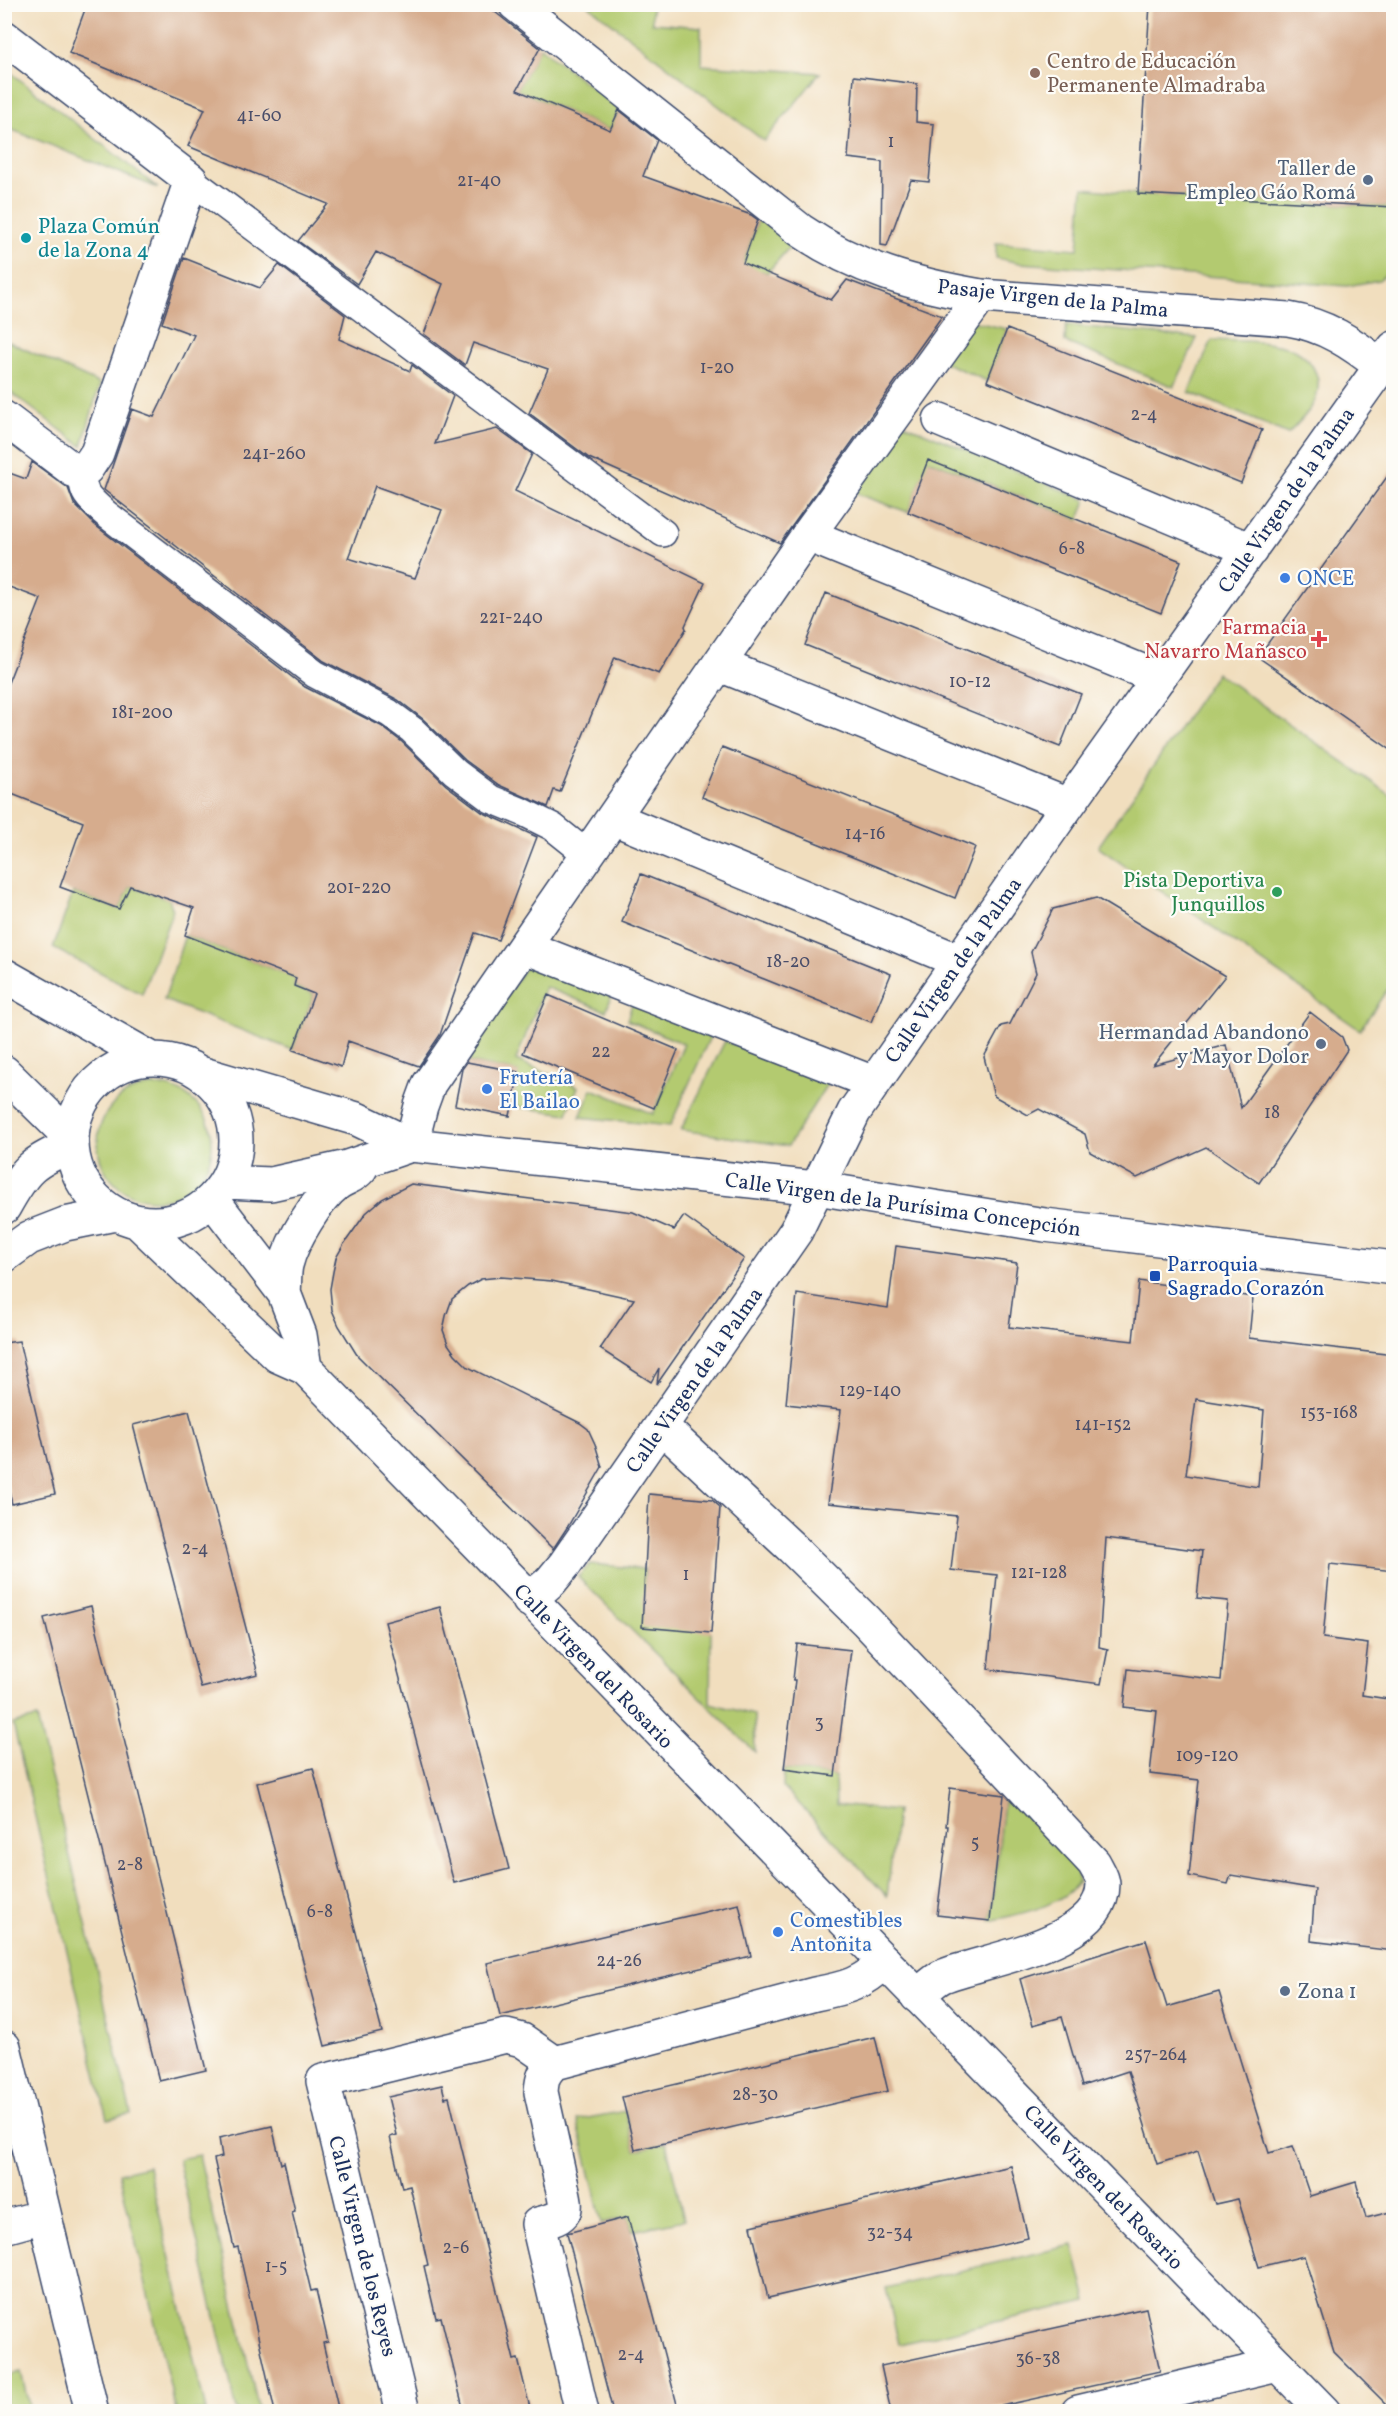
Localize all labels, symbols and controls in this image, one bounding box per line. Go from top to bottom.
place label: Centro de Educación Permanente Almadraba [1047,48,1266,101]
marker: Centro de Educación Permanente Almadraba [1028,66,1042,80]
house number: 41-60 [236,104,282,129]
house number: 1 [888,130,894,155]
place label: Taller de Empleo Gáo Romá [1186,155,1356,208]
house number: 21-40 [457,169,501,194]
marker: Taller de Empleo Gáo Romá [1361,173,1375,187]
place label: Plaza Común de la Zona 4 [38,213,160,266]
marker: Plaza Común de la Zona 4 [19,231,33,245]
street label: Pasaje Virgen de la Palma [936,273,1170,326]
house number: 1-20 [700,356,734,381]
street label: Calle Virgen de la Palma [1212,402,1363,600]
house number: 2-4 [1130,403,1158,428]
house number: 241-260 [242,442,306,467]
house number: 6-8 [1059,537,1085,562]
place label: ONCE [1297,565,1354,594]
marker: ONCE [1278,571,1292,585]
house number: 221-240 [479,606,543,631]
place label: Farmacia Navarro Mañasco [1145,614,1307,667]
marker: Farmacia Navarro Mañasco [1312,632,1326,646]
house number: 10-12 [949,670,991,695]
house number: 181-200 [111,701,173,726]
house number: 14-16 [845,822,885,847]
place label: Pista Deportiva Junquillos [1123,867,1265,920]
street label: Calle Virgen de la Palma [879,872,1030,1070]
house number: 201-220 [327,876,391,901]
marker: Pista Deportiva Junquillos [1270,885,1284,899]
house number: 18-20 [766,950,810,975]
place label: Hermandad Abandono y Mayor Dolor [1099,1019,1309,1072]
marker: Hermandad Abandono y Mayor Dolor [1314,1037,1328,1051]
house number: 22 [591,1040,611,1065]
place label: Frutería El Bailao [499,1064,580,1117]
marker: Frutería El Bailao [480,1082,494,1096]
house number: 18 [1264,1101,1280,1126]
street label: Calle Virgen de la Purísima Concepción [723,1166,1083,1245]
place label: Parroquia Sagrado Corazón [1167,1251,1325,1304]
marker: Parroquia Sagrado Corazón [1148,1269,1162,1283]
street label: Calle Virgen de la Palma [620,1282,771,1480]
house number: 129-140 [839,1379,901,1404]
house number: 153-168 [1300,1401,1358,1426]
house number: 141-152 [1074,1413,1132,1438]
house number: 2-4 [181,1537,209,1562]
house number: 121-128 [1011,1561,1067,1586]
house number: 1 [683,1563,689,1588]
street label: Calle Virgen del Rosario [506,1578,680,1756]
house number: 3 [814,1711,824,1736]
house number: 109-120 [1176,1744,1239,1769]
house number: 5 [971,1831,979,1856]
house number: 2-8 [117,1853,143,1878]
house number: 6-8 [307,1900,333,1925]
place label: Comestibles Antoñita [790,1907,903,1960]
marker: Comestibles Antoñita [771,1925,785,1939]
house number: 24-26 [596,1949,642,1974]
place label: Zona 1 [1297,1978,1357,2007]
marker: Zona 1 [1278,1984,1292,1998]
house number: 257-264 [1125,2043,1187,2068]
house number: 28-30 [732,2083,778,2108]
street label: Calle Virgen del Rosario [1016,2099,1190,2277]
street label: Calle Virgen de los Reyes [320,2133,403,2360]
house number: 32-34 [867,2221,913,2246]
house number: 2-6 [443,2236,469,2261]
house number: 1-5 [265,2255,287,2280]
house number: 2-4 [617,2343,645,2368]
house number: 36-38 [1016,2347,1060,2372]

